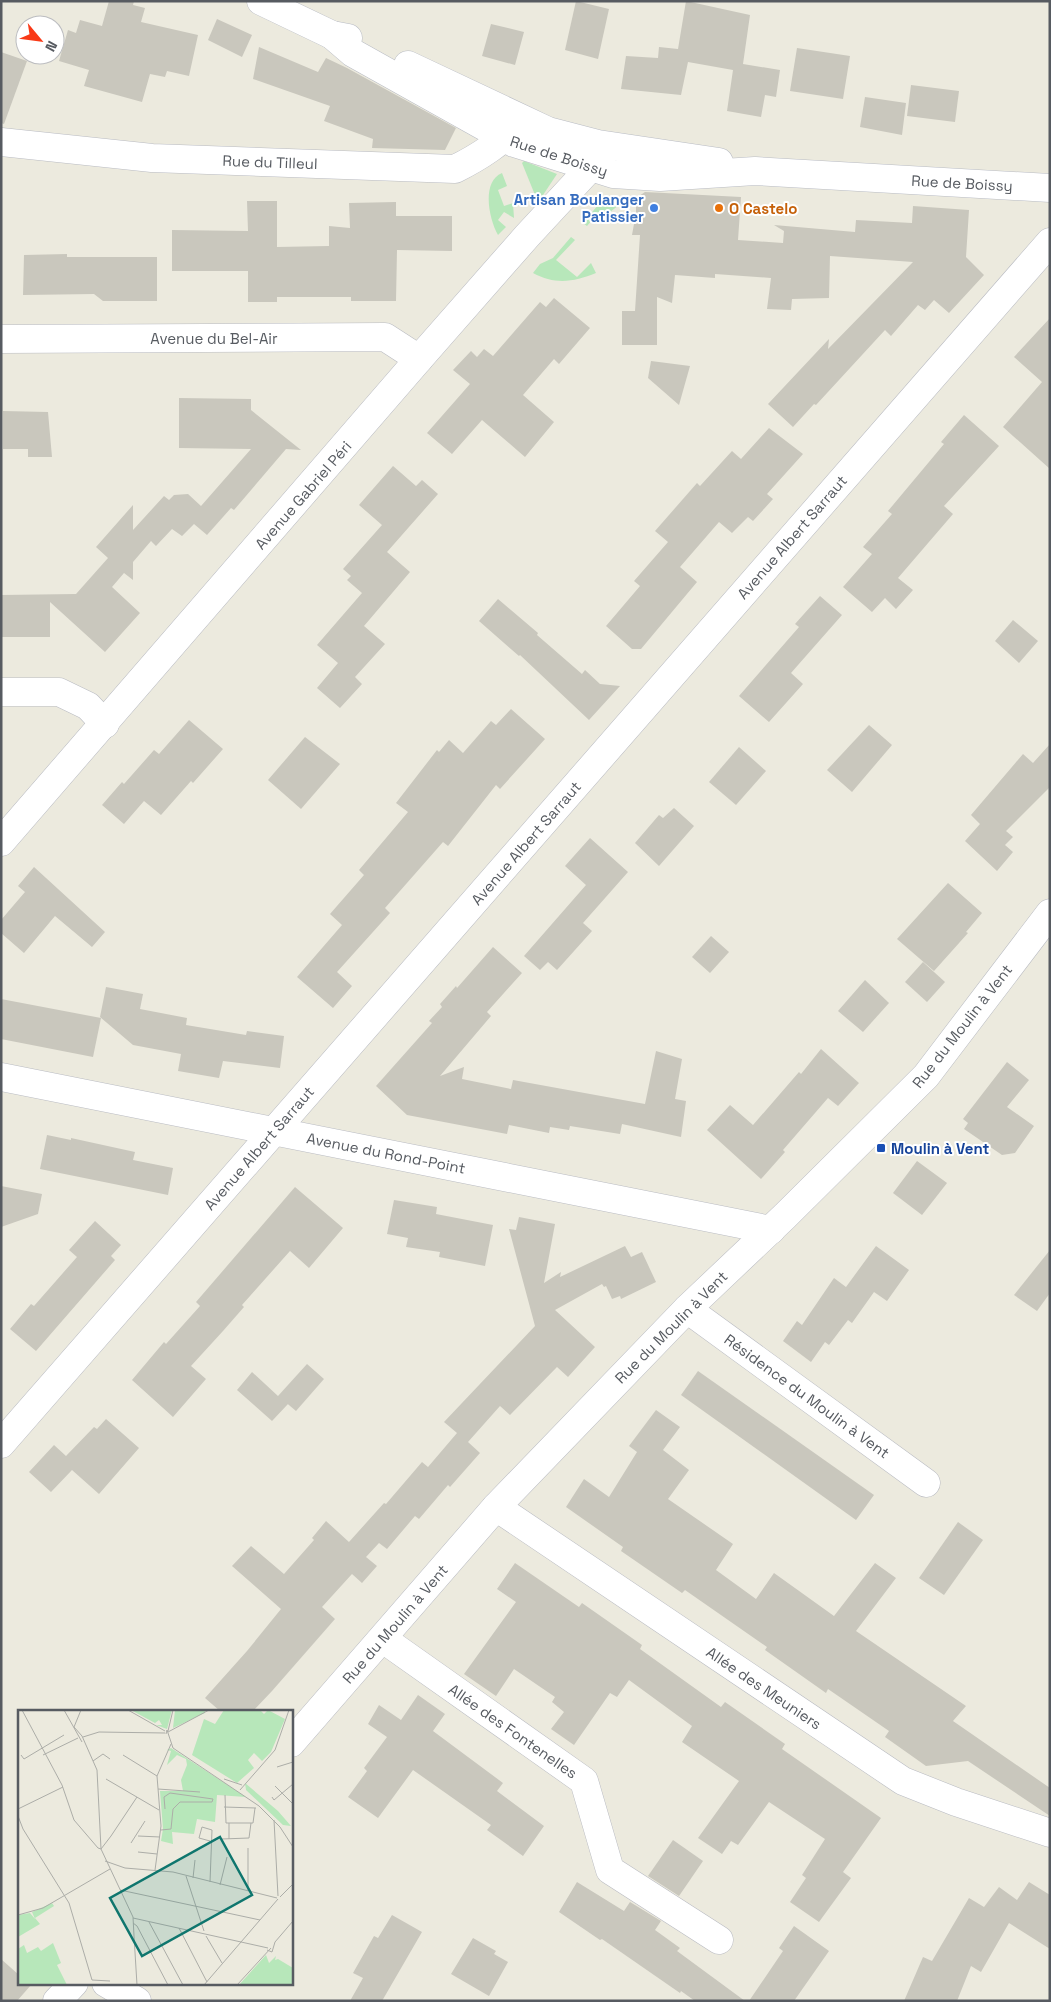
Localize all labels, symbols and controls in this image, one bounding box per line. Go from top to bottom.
north arrow [15,15,65,65]
text: N [41,38,62,55]
street label: Rue de Boissy [508,131,610,181]
street label: Rue du Tilleul [222,151,318,173]
street label: Rue de Boissy [911,171,1013,195]
place label: Artisan Boulanger Patissier [514,190,644,226]
place label: O Castelo [729,199,797,218]
marker: Artisan Boulanger Patissier [648,202,660,214]
marker: O Castelo [713,202,725,214]
street label: Avenue du Bel-Air [150,329,278,348]
street label: Avenue Gabriel Péri [251,437,355,553]
street label: Avenue Albert Sarraut [733,471,851,603]
street label: Avenue Albert Sarraut [467,777,585,909]
street label: Rue du Moulin à Vent [908,960,1016,1092]
street label: Avenue Albert Sarraut [200,1082,318,1214]
street label: Avenue du Rond-Point [305,1128,467,1178]
place label: Moulin à Vent [891,1139,989,1158]
marker: Moulin à Vent [875,1142,887,1154]
street label: Rue du Moulin à Vent [611,1267,731,1387]
street label: Résidence du Moulin à Vent [721,1330,893,1462]
street label: Rue du Moulin à Vent [338,1560,452,1687]
street label: Allée des Meuniers [703,1642,825,1734]
street label: Allée des Fontenelles [445,1679,581,1783]
inset map [18,1710,292,1984]

